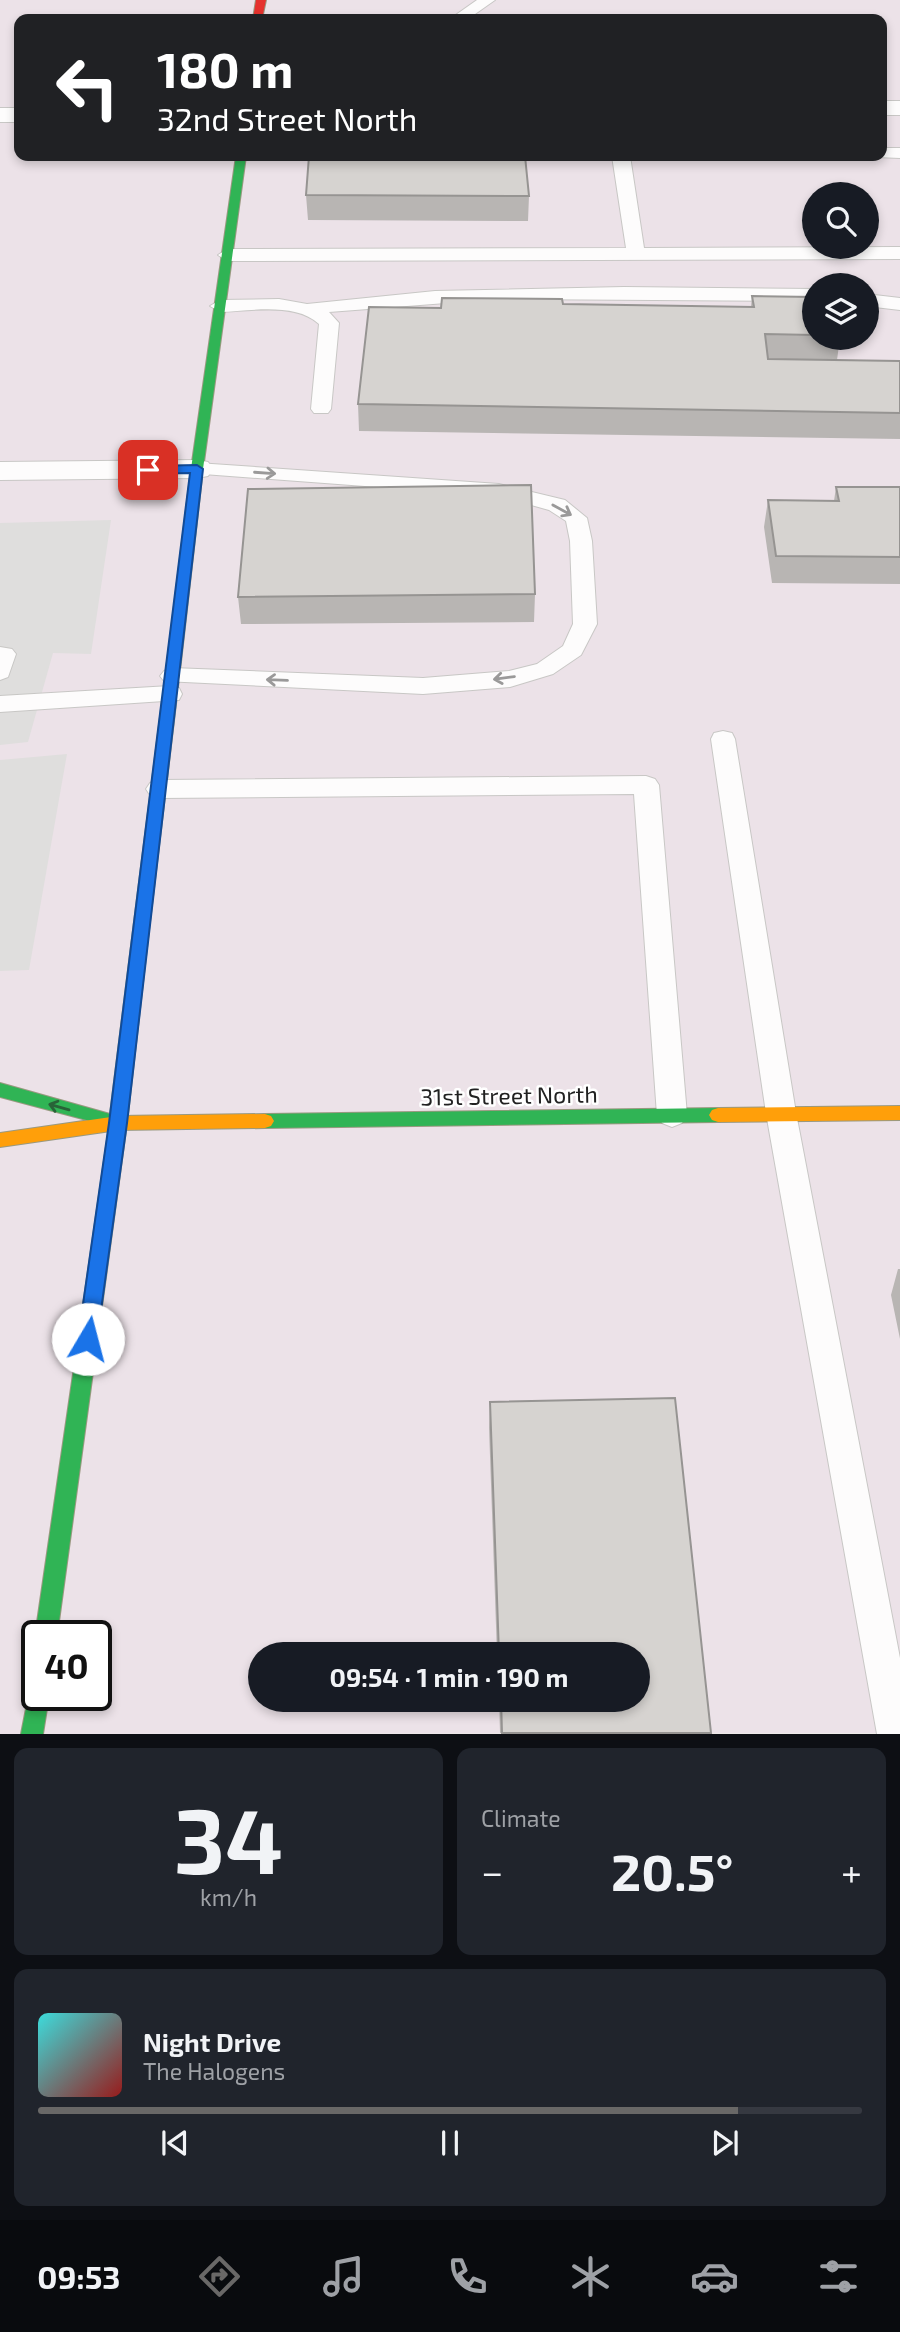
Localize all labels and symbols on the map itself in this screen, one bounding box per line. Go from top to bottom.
pin [118,440,178,500]
one-way arrow [253,467,276,480]
one-way arrow [551,503,571,517]
one-way arrow [493,672,516,685]
one-way arrow [266,674,289,687]
street label: 31st Street North [420,1079,598,1111]
one-way arrow [48,1099,70,1112]
position arrow [51,1302,125,1376]
speed limit sign: 40 [21,1620,112,1711]

